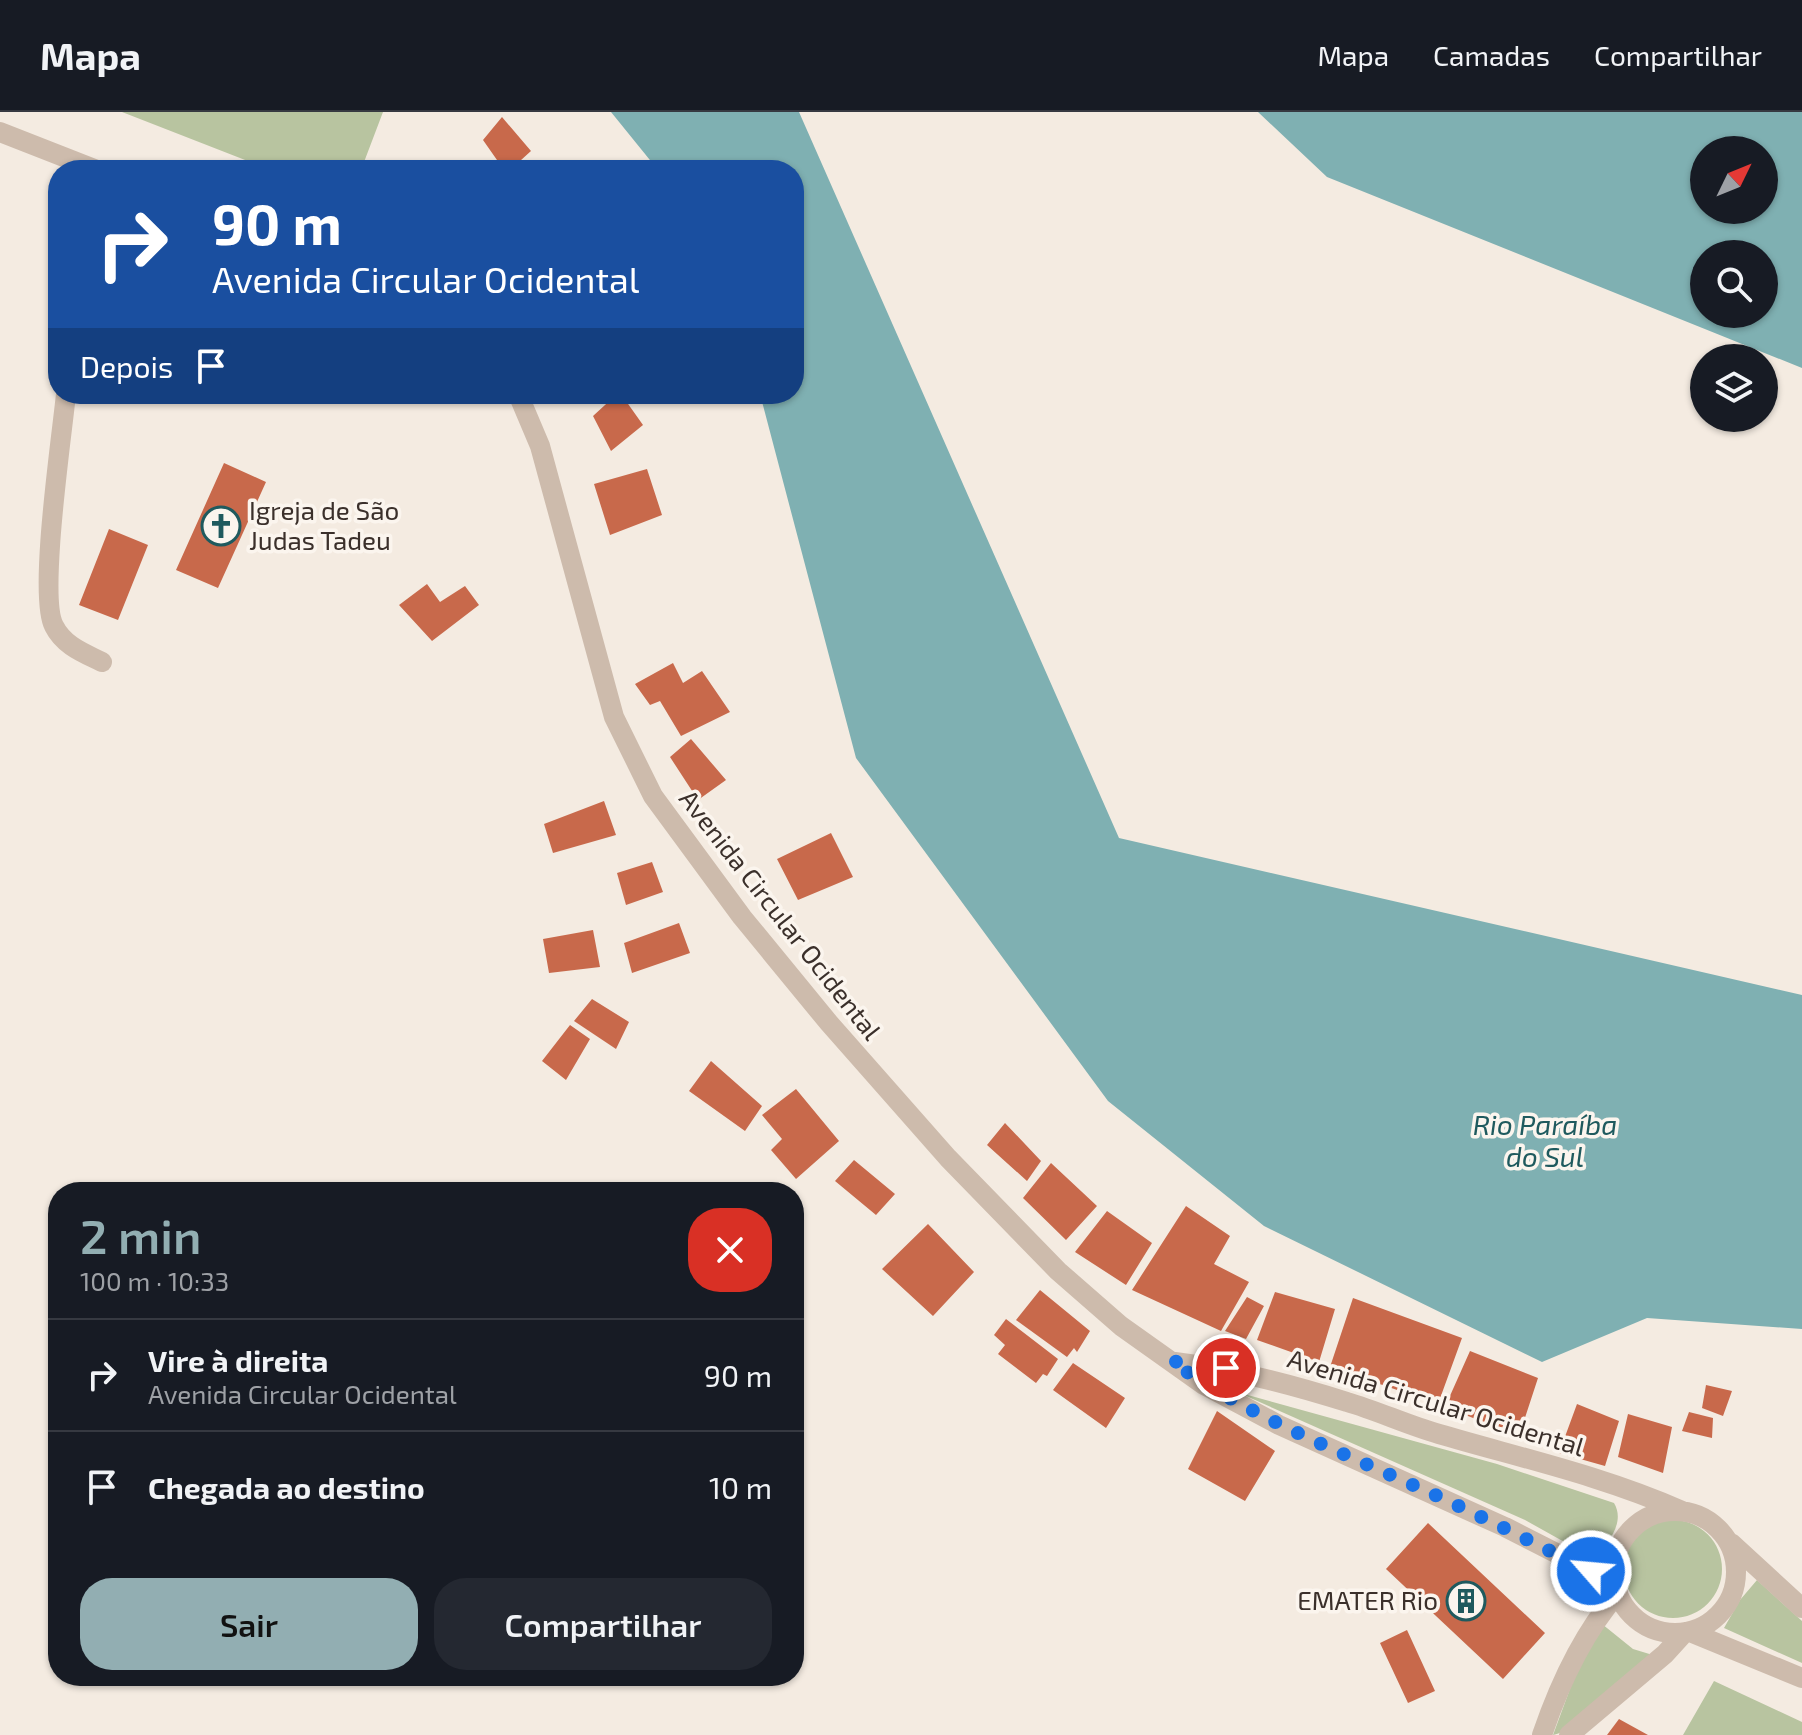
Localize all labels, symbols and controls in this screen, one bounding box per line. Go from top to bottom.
text: Mapa [40,32,141,78]
text: Mapa [1318,38,1389,72]
text: Camadas [1433,38,1550,72]
text: Compartilhar [1594,38,1762,72]
north arrow [1690,136,1778,224]
map controls [1690,136,1778,432]
text: 90 m [212,189,342,256]
icon: right [80,192,184,296]
button: search [1690,240,1778,328]
text: Avenida Circular Ocidental [212,257,639,300]
icon: arrive [189,344,233,388]
button: layers [1690,344,1778,432]
text: Depois [80,348,173,384]
place label: Igreja de São Judas Tadeu [249,494,399,555]
church icon: Igreja de São Judas Tadeu [200,505,242,547]
street label: Avenida Circular Ocidental [674,783,889,1045]
water label: Rio Paraíba do Sul [1473,1107,1617,1173]
text: 2 min [80,1206,201,1264]
button: close [688,1208,772,1292]
text: 100 m · 10:33 [80,1265,229,1296]
pin [1192,1334,1260,1402]
text: Vire à direita [148,1342,328,1378]
street label: Avenida Circular Ocidental [1284,1342,1589,1462]
icon: arrive [1204,1346,1248,1390]
icon: right [80,1353,124,1397]
text: 90 m [704,1357,772,1393]
text: Avenida Circular Ocidental [148,1378,457,1409]
icon: arrive [80,1465,124,1509]
text: Chegada ao destino [148,1469,425,1505]
text: 10 m [709,1469,772,1505]
position arrow [1549,1529,1633,1613]
button: Sair [80,1578,418,1670]
button: Compartilhar [434,1578,772,1670]
building icon: EMATER Rio [1445,1580,1487,1622]
place label: EMATER Rio [1297,1584,1438,1615]

